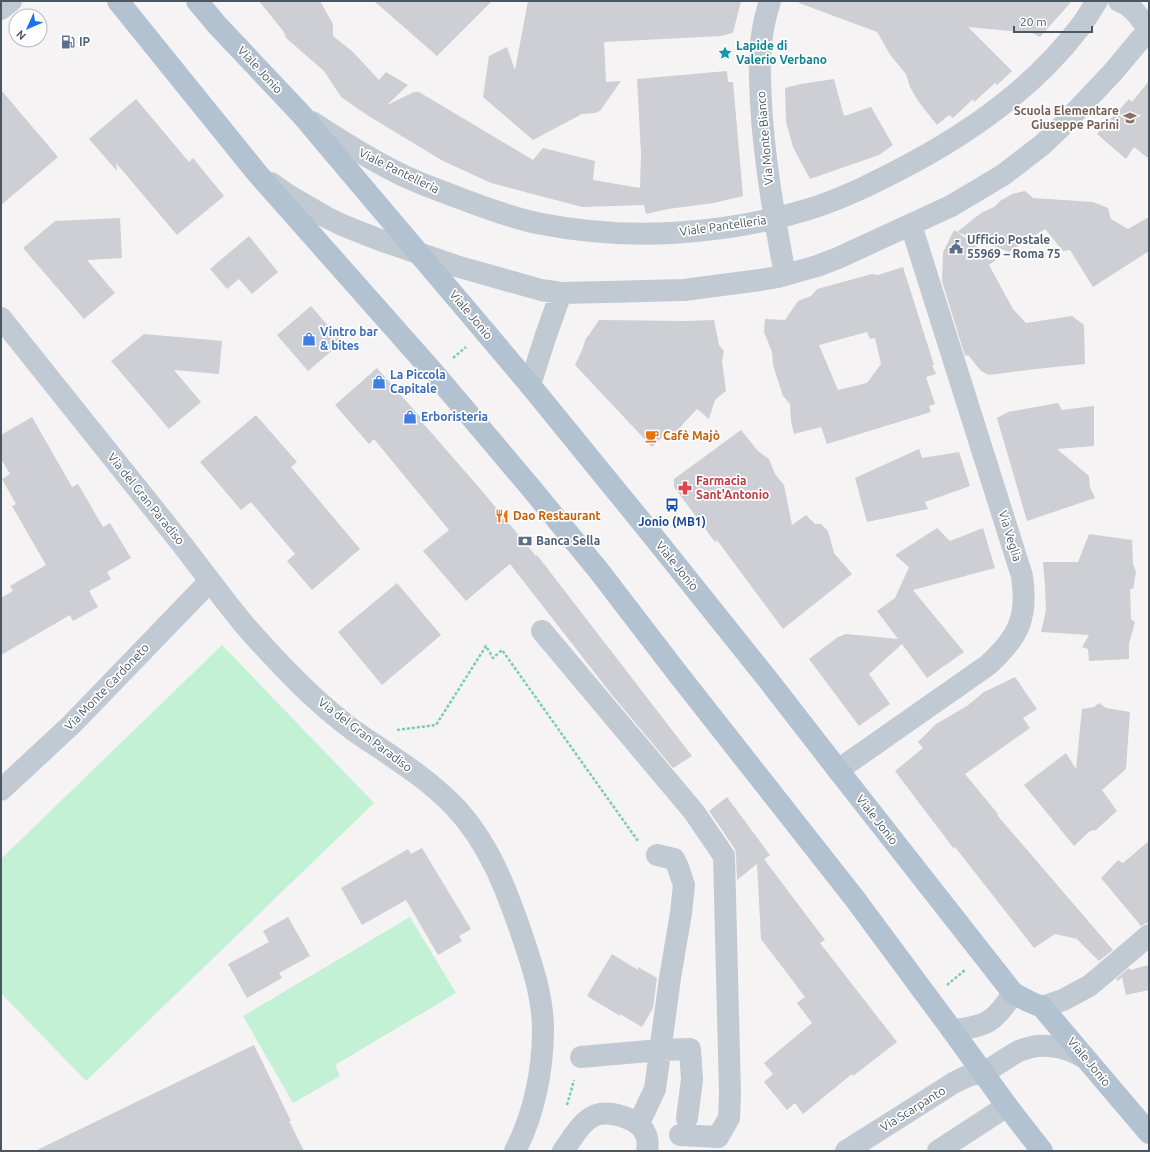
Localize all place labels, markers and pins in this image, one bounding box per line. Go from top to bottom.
fuel station icon: IP [60,34,76,50]
place label: IP [79,35,91,48]
place label: Lapide di Valerio Verbano [736,39,827,66]
place icon: Lapide di Valerio Verbano [717,45,733,61]
place label: Scuola Elementare Giuseppe Parini [1014,104,1119,131]
school or university icon: Scuola Elementare Giuseppe Parini [1122,110,1138,126]
place label: Ufficio Postale 55969 – Roma 75 [967,233,1061,260]
public building icon: Ufficio Postale 55969 – Roma 75 [948,239,964,255]
place label: Vintro bar & bites [320,325,378,352]
shop icon: Vintro bar & bites [301,331,317,347]
place label: La Piccola Capitale [390,368,446,395]
shop icon: La Piccola Capitale [371,374,387,390]
shop icon: Erboristeria [402,409,418,425]
place label: Erboristeria [421,410,488,423]
cafe icon: Cafè Majò [644,428,660,444]
place label: Cafè Majò [663,429,720,442]
place label: Farmacia Sant'Antonio [696,474,769,501]
pharmacy icon: Farmacia Sant'Antonio [677,480,693,496]
bus stop icon: Jonio (MB1) [664,497,680,513]
restaurant icon: Dao Restaurant [494,508,510,524]
place label: Dao Restaurant [513,509,601,522]
place label: Jonio (MB1) [638,515,706,529]
bank icon: Banca Sella [517,533,533,549]
place label: Banca Sella [536,534,600,547]

